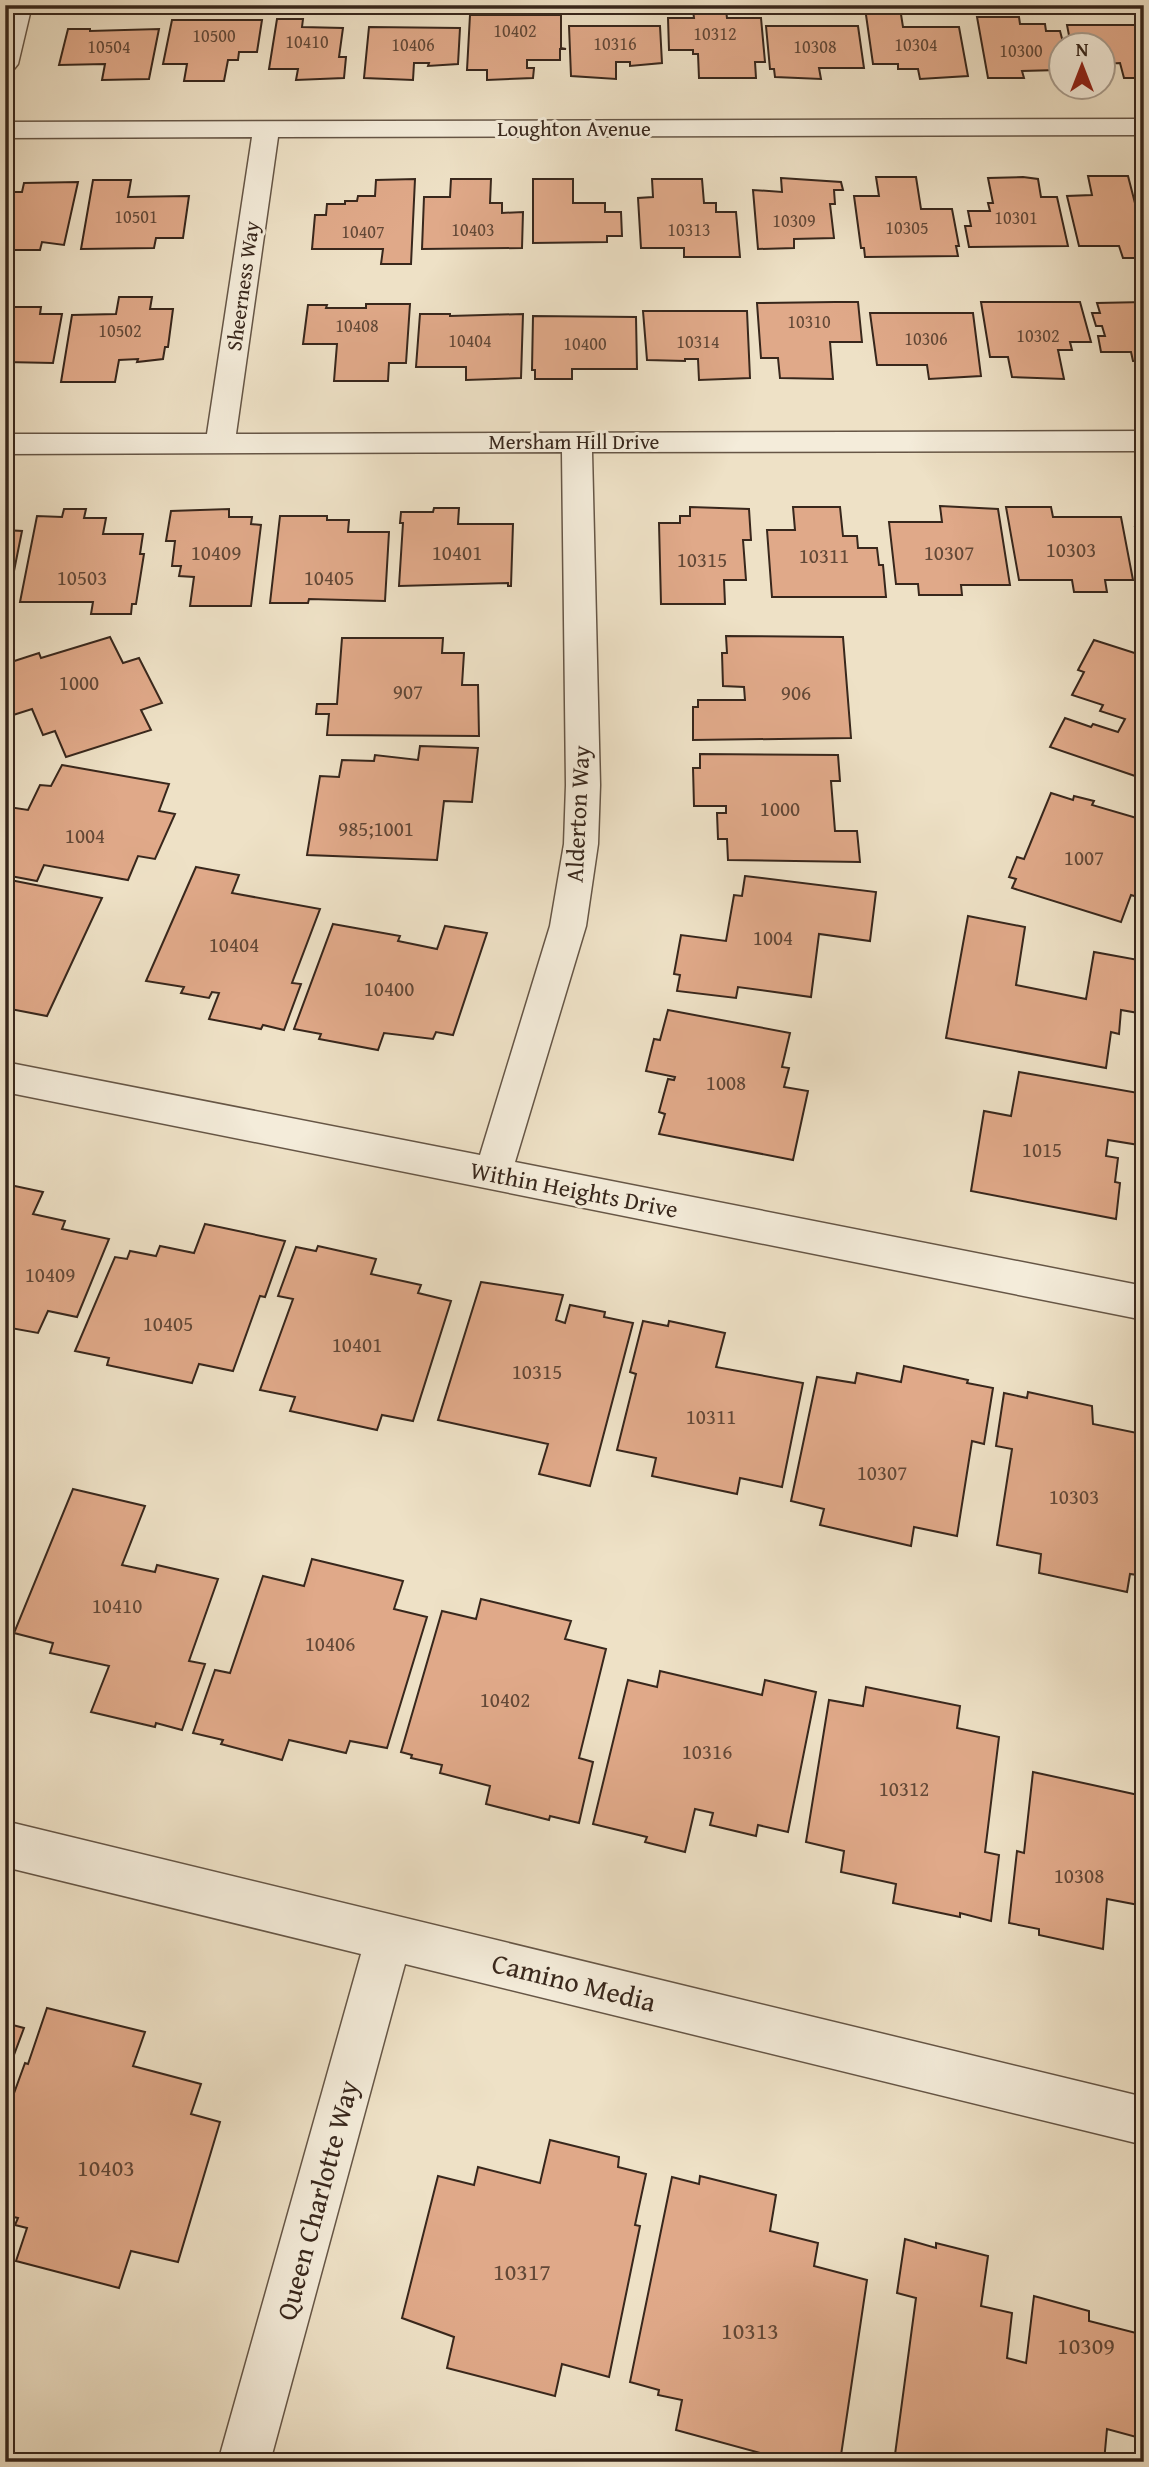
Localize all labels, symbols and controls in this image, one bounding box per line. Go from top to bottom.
house number: 10402 [493,17,537,44]
house number: 10312 [693,20,737,47]
house number: 10500 [192,22,236,49]
house number: 10410 [285,28,329,55]
house number: 10316 [593,30,637,57]
house number: 10406 [391,31,435,58]
house number: 10304 [894,31,938,58]
north arrow [1048,32,1118,102]
house number: 10504 [87,33,131,60]
house number: 10308 [793,33,837,60]
text: N [1076,35,1089,63]
house number: 10300 [999,37,1043,64]
street label: Loughton Avenue [497,113,651,144]
house number: 10501 [114,203,158,230]
house number: 10301 [994,204,1038,231]
house number: 10309 [772,207,816,234]
house number: 10305 [885,214,929,241]
house number: 10403 [451,216,495,243]
house number: 10313 [667,216,711,243]
street label: Sheerness Way [218,218,267,353]
house number: 10407 [341,218,385,245]
house number: 10310 [787,308,831,335]
house number: 10408 [335,312,379,339]
house number: 10502 [98,317,142,344]
house number: 10302 [1016,322,1060,349]
house number: 10306 [904,325,948,352]
house number: 10404 [448,327,492,354]
house number: 10314 [676,328,720,355]
house number: 10400 [563,330,607,357]
street label: Mersham Hill Drive [489,426,660,457]
house number: 10303 [1046,534,1096,565]
house number: 10409 [191,537,241,568]
house number: 10401 [432,537,482,568]
house number: 10307 [924,537,974,568]
house number: 10311 [799,540,849,571]
house number: 10315 [677,544,727,575]
house number: 10503 [57,562,107,593]
house number: 10405 [304,562,354,593]
house number: 1000 [59,667,99,698]
house number: 907 [393,676,423,707]
house number: 906 [781,677,811,708]
street label: Alderton Way [556,744,599,884]
house number: 1000 [760,793,800,824]
house number: 985;1001 [338,813,414,844]
house number: 1004 [65,820,105,851]
house number: 1007 [1064,842,1104,873]
house number: 1004 [753,922,793,953]
house number: 10404 [209,929,259,960]
house number: 10400 [364,973,414,1004]
house number: 1008 [706,1067,746,1098]
house number: 1015 [1022,1134,1062,1165]
street label: Within Heights Drive [467,1152,681,1227]
house number: 10409 [25,1259,75,1290]
house number: 10405 [143,1308,193,1339]
house number: 10401 [332,1329,382,1360]
house number: 10315 [512,1356,562,1387]
house number: 10311 [686,1401,736,1432]
house number: 10307 [857,1457,907,1488]
house number: 10303 [1049,1481,1099,1512]
house number: 10410 [92,1590,142,1621]
house number: 10406 [305,1628,355,1659]
house number: 10402 [480,1684,530,1715]
house number: 10316 [682,1736,732,1767]
house number: 10312 [879,1773,929,1804]
house number: 10308 [1054,1860,1104,1891]
street label: Camino Media [488,1941,661,2022]
street label: Queen Charlotte Way [265,2075,368,2325]
house number: 10403 [77,2150,135,2185]
house number: 10317 [493,2254,551,2289]
house number: 10313 [721,2313,779,2348]
house number: 10309 [1057,2328,1115,2363]

